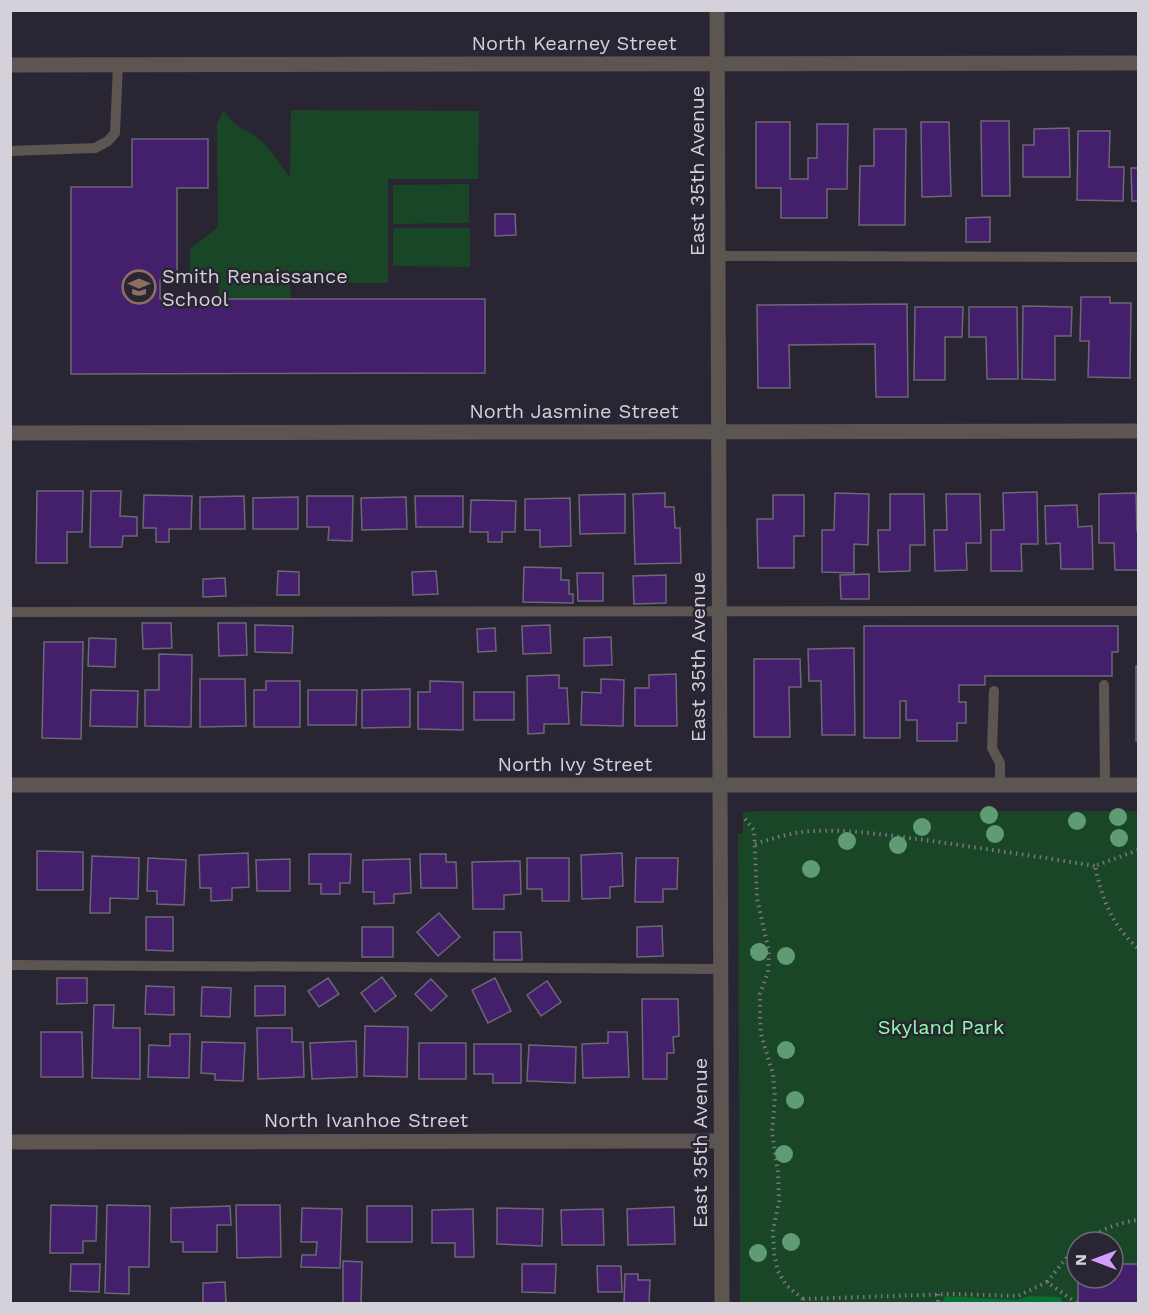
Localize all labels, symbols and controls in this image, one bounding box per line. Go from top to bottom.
street label: North Kearney Street [471,31,677,55]
street label: East 35th Avenue [685,86,709,256]
place label: Smith Renaissance School [162,264,348,311]
school or university icon: Smith Renaissance School [121,269,157,305]
street label: North Jasmine Street [469,399,679,423]
street label: East 35th Avenue [686,572,710,742]
street label: North Ivy Street [498,752,653,776]
park label: Skyland Park [878,1015,1004,1039]
street label: East 35th Avenue [688,1058,712,1228]
street label: North Ivanhoe Street [264,1108,469,1132]
north arrow [1065,1230,1125,1290]
text: N [1071,1254,1090,1266]

